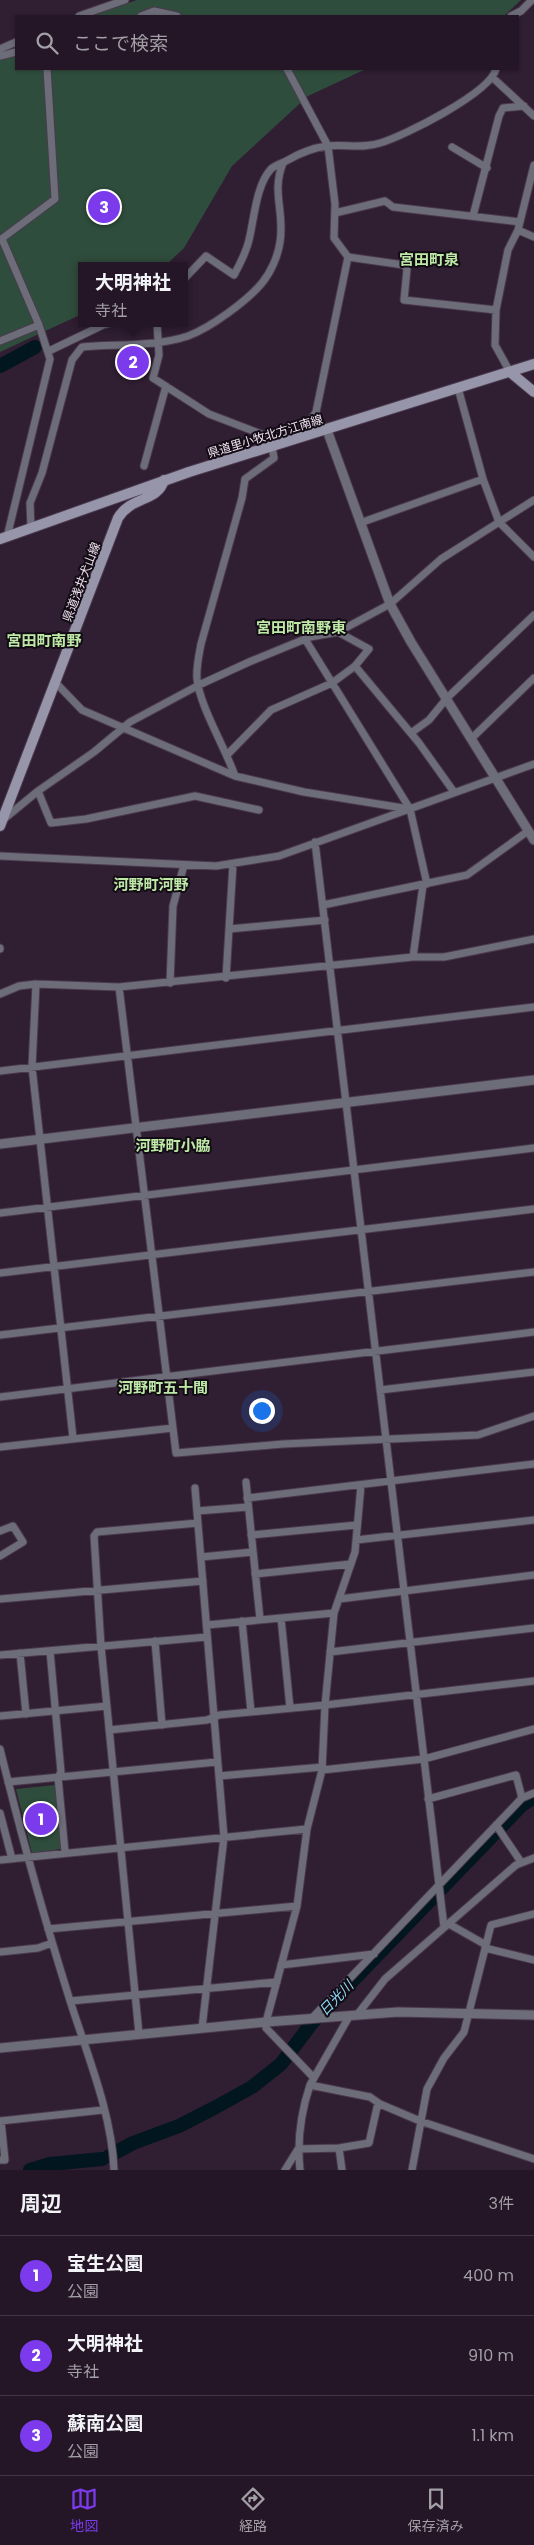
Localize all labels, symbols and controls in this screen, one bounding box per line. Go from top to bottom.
search box [15,15,519,70]
icon: search [33,29,61,57]
text: ここで検索 [73,30,168,57]
pin: 3 [88,188,120,226]
district label: 宮田町泉 [399,249,459,270]
popup [78,262,188,327]
text: 大明神社 [95,269,171,296]
text: 寺社 [95,299,127,322]
pin: 2 [117,343,149,381]
street label: 県道里小牧北方江南線 [205,410,325,462]
street label: 県道浅井犬山線 [58,540,104,624]
district label: 宮田町南野東 [256,617,346,638]
district label: 宮田町南野 [6,630,82,651]
district label: 河野町河野 [113,874,189,895]
district label: 河野町小脇 [135,1135,211,1156]
district label: 河野町五十間 [118,1377,208,1398]
your location [249,1398,275,1424]
pin: 1 [25,1800,57,1838]
water label: 日光川 [314,1975,359,2020]
text: 周辺 [20,2189,62,2218]
text: 3件 [489,2192,514,2215]
text: 宝生公園 [67,2250,143,2277]
text: 1 [33,2264,39,2287]
text: 400 m [463,2264,514,2287]
text: 公園 [67,2280,99,2303]
text: 大明神社 [67,2330,143,2357]
text: 2 [31,2344,41,2367]
text: 910 m [468,2344,514,2367]
text: 寺社 [67,2360,99,2383]
text: 蘇南公園 [67,2410,143,2437]
text: 3 [31,2424,41,2447]
text: 1.1 km [471,2424,514,2447]
text: 公園 [67,2440,99,2463]
tab: 地図 [70,2485,98,2537]
tab: 経路 [239,2485,267,2537]
tab: 保存済み [408,2485,464,2537]

